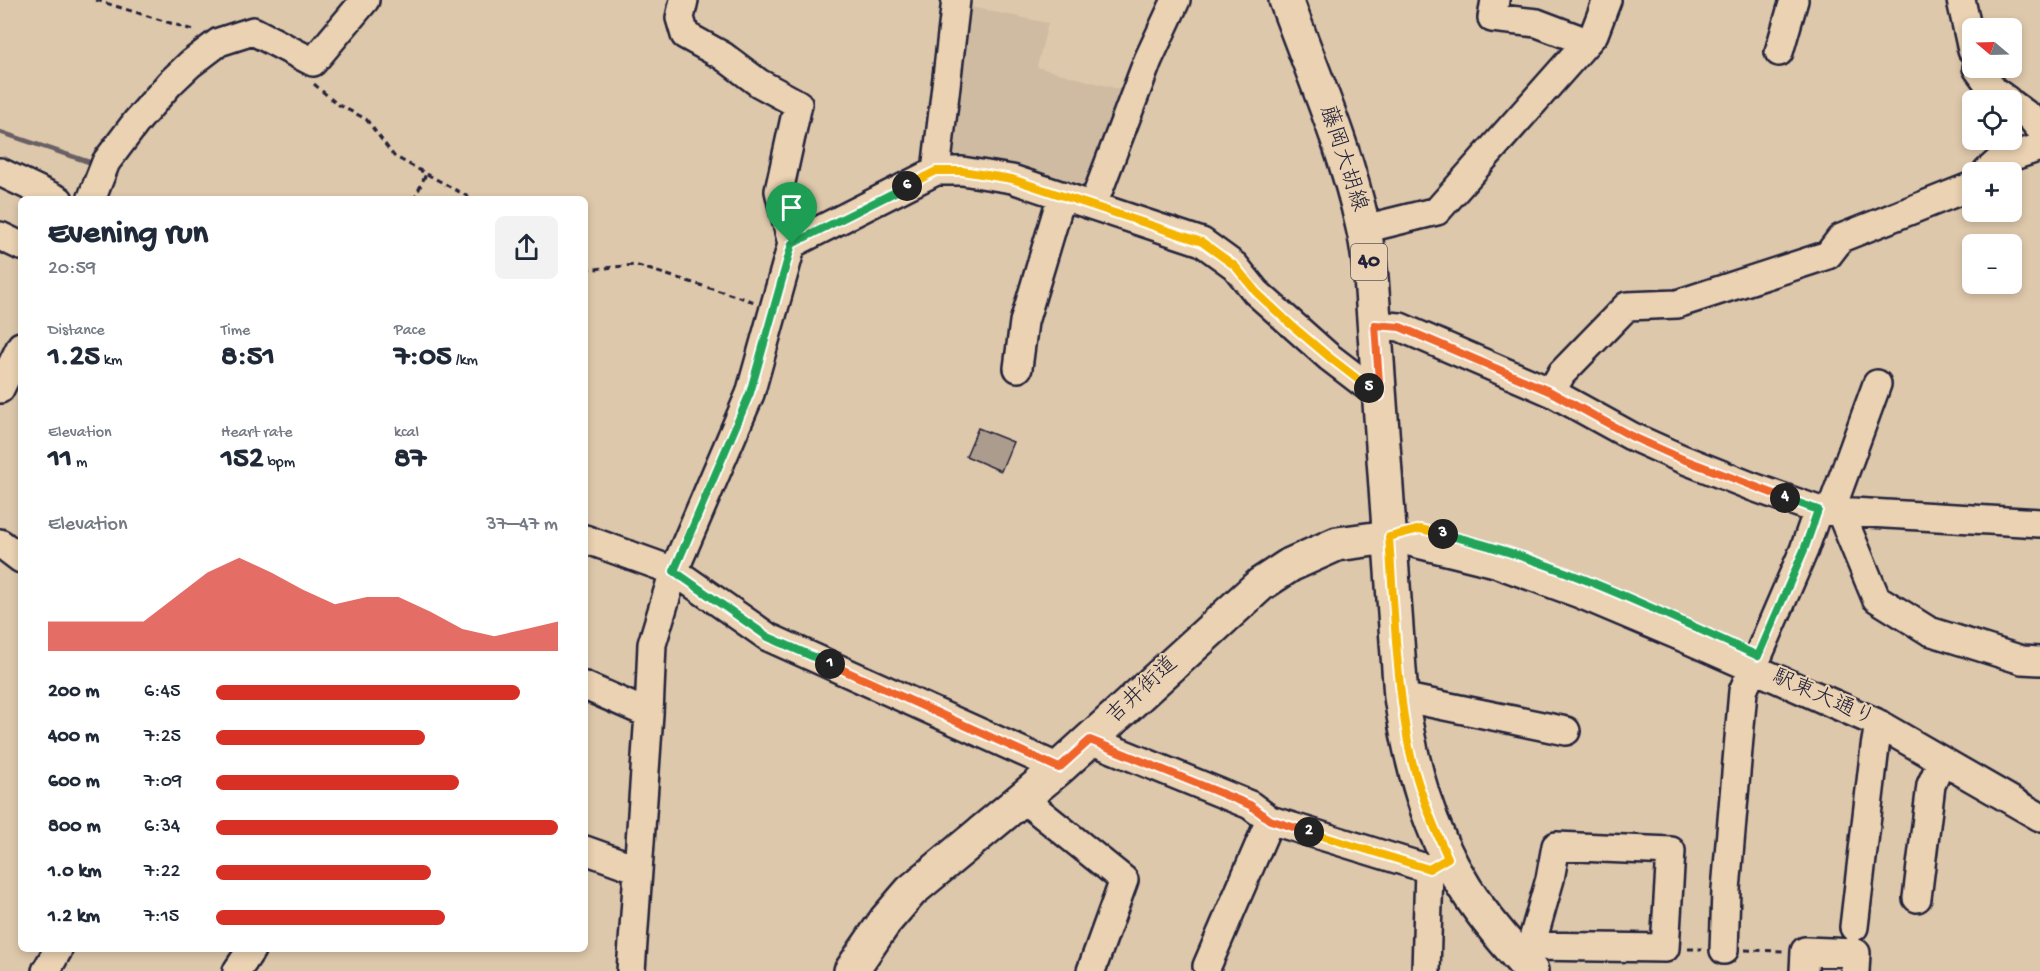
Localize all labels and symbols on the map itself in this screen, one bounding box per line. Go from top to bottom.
north arrow [1962,18,2022,78]
street label: 藤岡大胡線 [1313,102,1373,215]
pin: 6 [892,171,922,201]
pin [766,182,817,244]
road number: 40 [1351,244,1387,280]
pin: 5 [1354,373,1384,403]
pin: 4 [1770,483,1800,513]
pin: 3 [1428,519,1458,549]
pin: 1 [815,649,845,679]
street label: 吉井街道 [1101,651,1184,731]
street label: 駅東大通り [1767,664,1879,733]
pin: 2 [1294,817,1324,847]

